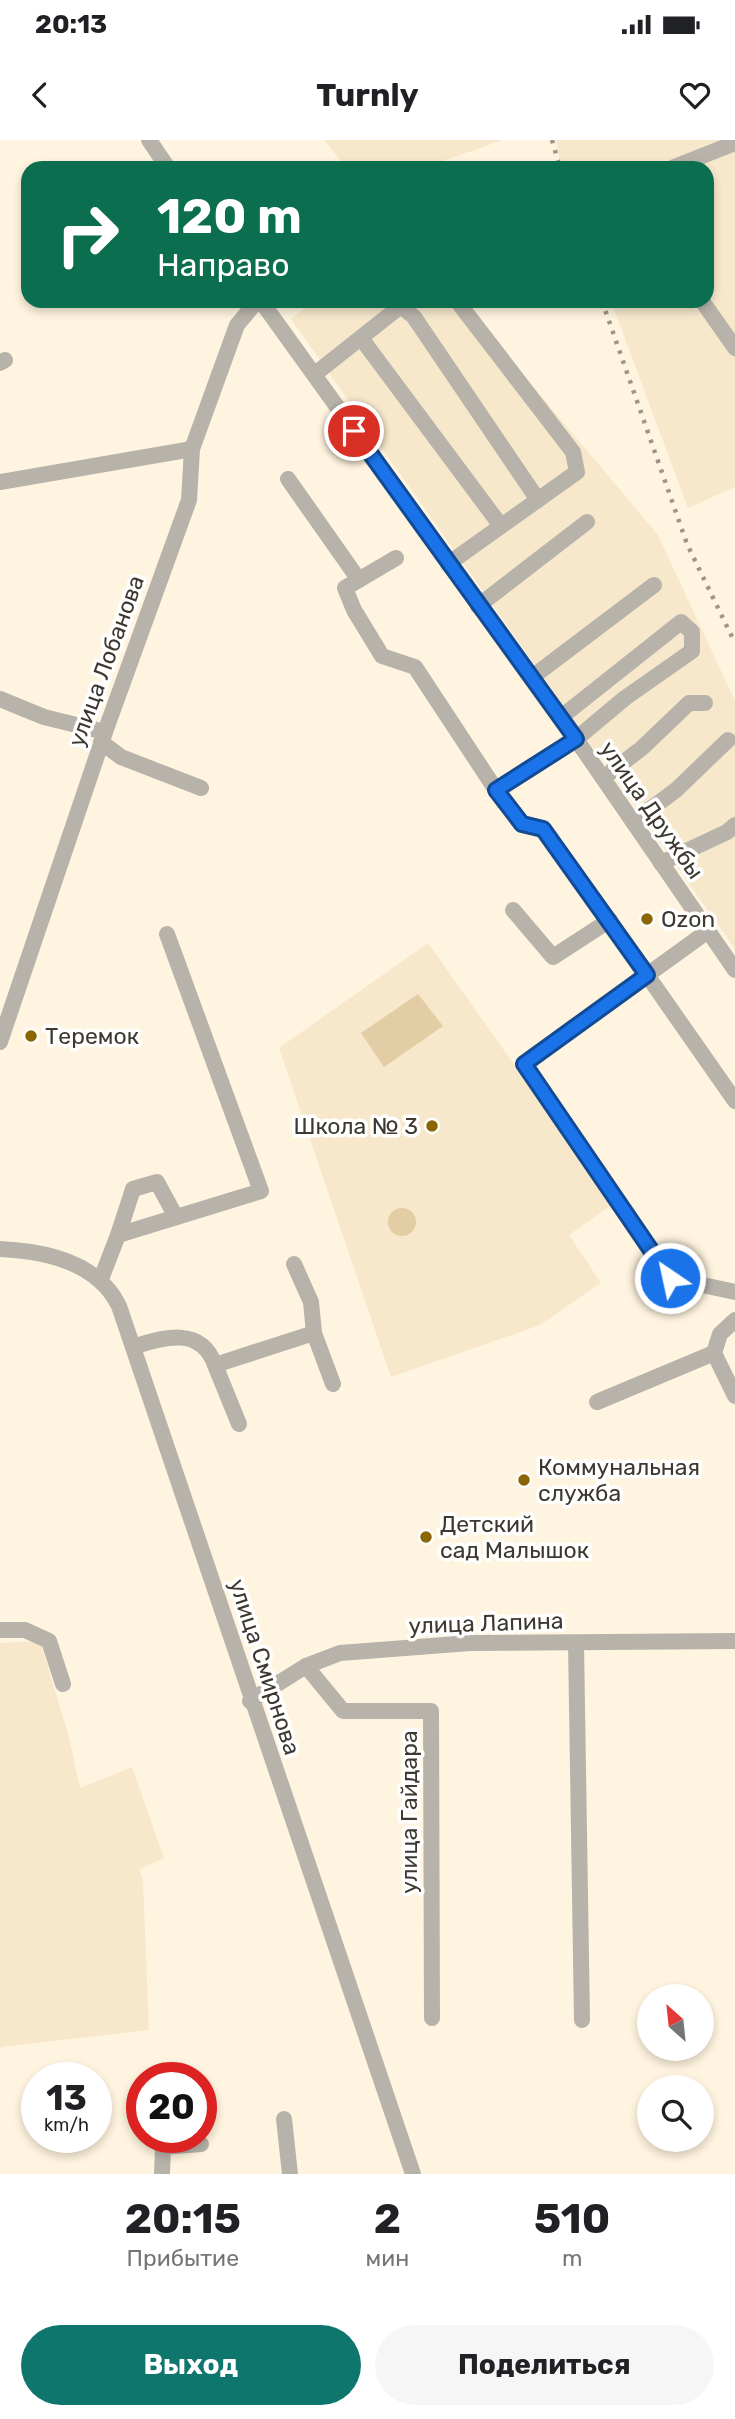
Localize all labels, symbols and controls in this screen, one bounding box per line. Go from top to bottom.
text: 20:13 [35,9,107,40]
icon: back [21,76,59,114]
text: Turnly [316,76,419,114]
icon: heart [676,76,714,114]
text: 120 m [157,187,302,245]
icon: right [42,189,133,280]
text: Направо [157,246,290,284]
pin [324,401,384,461]
icon: arrive [335,412,373,450]
street label: улица Лобанова [62,572,150,750]
street label: улица Дружбы [594,736,710,884]
place label: Ozon [661,905,715,933]
marker: Ozon [639,911,655,927]
place label: Теремок [45,1022,139,1050]
marker: Теремок [23,1028,39,1044]
place label: Школа № 3 [293,1112,418,1140]
marker: Школа № 3 [424,1118,440,1134]
position arrow [633,1241,707,1315]
place label: Коммунальная служба [538,1453,700,1507]
marker: Коммунальная служба [516,1472,532,1488]
place label: Детский сад Малышок [440,1510,589,1564]
marker: Детский сад Малышок [418,1529,434,1545]
street label: улица Смирнова [223,1575,307,1759]
street label: улица Лапина [408,1606,564,1640]
street label: улица Гайдара [395,1730,423,1894]
north arrow [637,1984,714,2062]
map controls [637,1984,714,2152]
speed limit sign: 20 [126,2062,217,2153]
button: search [637,2075,714,2152]
text: 13 [46,2077,87,2119]
text: km/h [44,2114,89,2136]
text: 20:15 [125,2194,241,2244]
text: 2 [374,2194,401,2244]
text: 510 [534,2194,610,2244]
text: Прибытие [127,2244,239,2272]
text: мин [366,2244,409,2272]
text: m [562,2244,582,2272]
button: Выход [21,2325,361,2405]
button: Поделиться [375,2325,714,2405]

